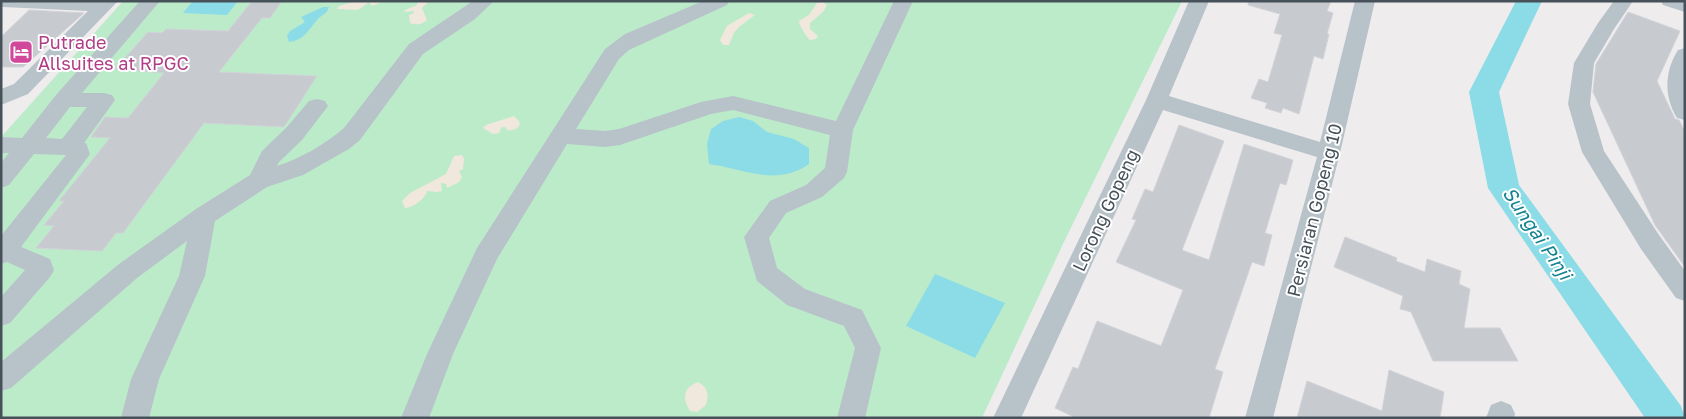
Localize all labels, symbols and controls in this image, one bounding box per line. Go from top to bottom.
place label: Putrade Allsuites at RPGC [38,31,189,74]
hotel icon: Putrade Allsuites at RPGC [8,39,34,65]
street label: Persiaran Gopeng 10 [1282,121,1346,299]
street label: Lorong Gopeng [1067,145,1143,275]
water label: Sungai Pinji [1499,182,1579,285]

